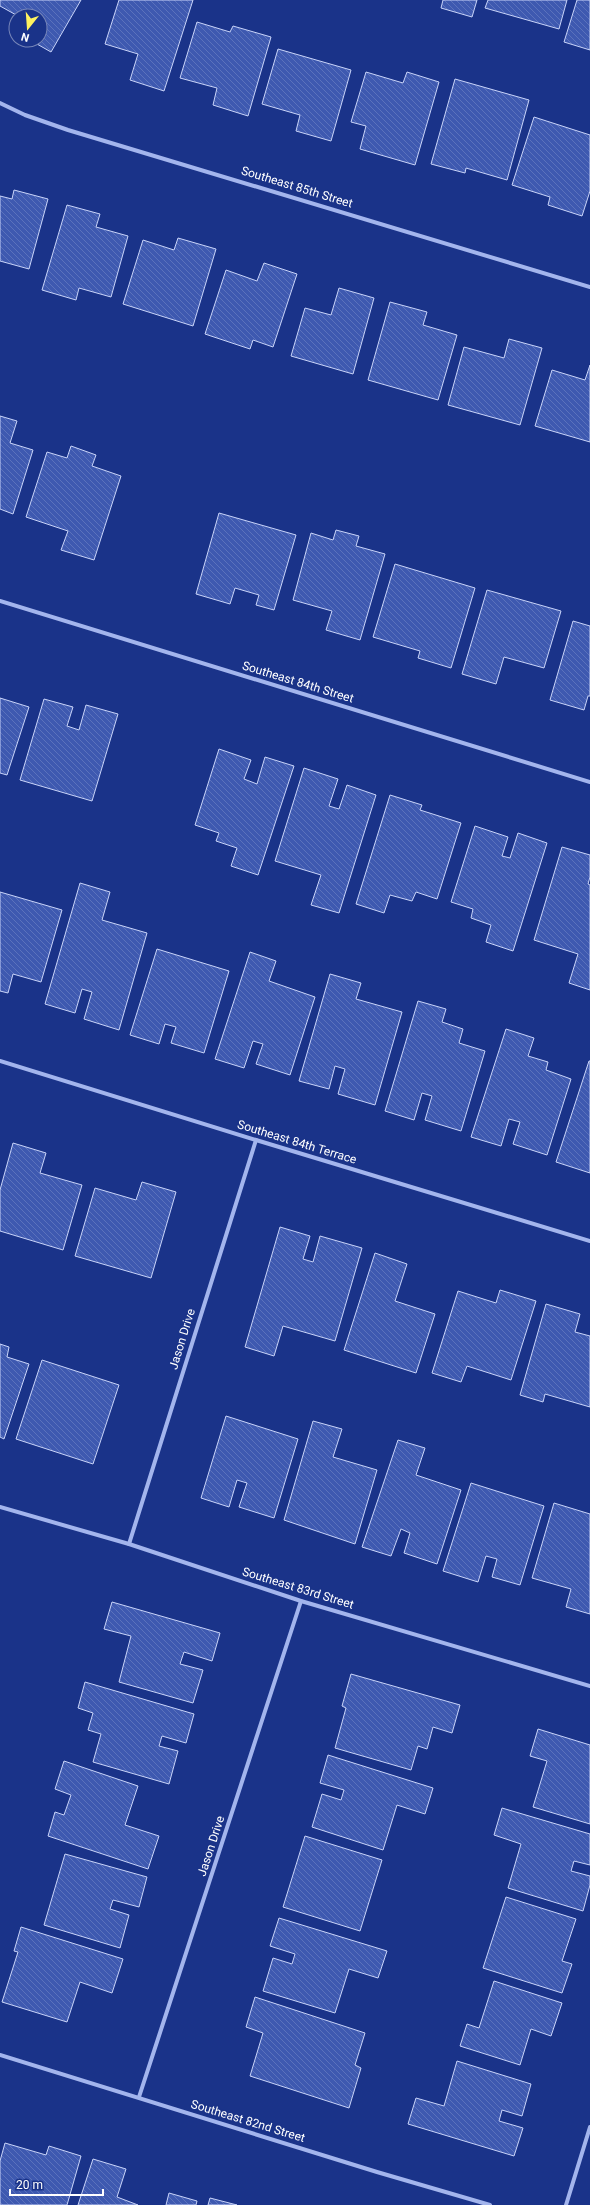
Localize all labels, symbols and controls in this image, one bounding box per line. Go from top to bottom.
north arrow [8,8,48,48]
text: N [19,30,31,44]
street label: Southeast 85th Street [240,163,354,211]
street label: Southeast 84th Street [241,658,355,706]
street label: Southeast 84th Terrace [236,1117,358,1167]
street label: Jason Drive [166,1307,198,1371]
street label: Southeast 83rd Street [241,1564,356,1612]
street label: Jason Drive [195,1814,227,1878]
street label: Southeast 82nd Street [189,2097,307,2145]
scale bar [10,2171,103,2197]
text: 20 m [16,2178,43,2192]

